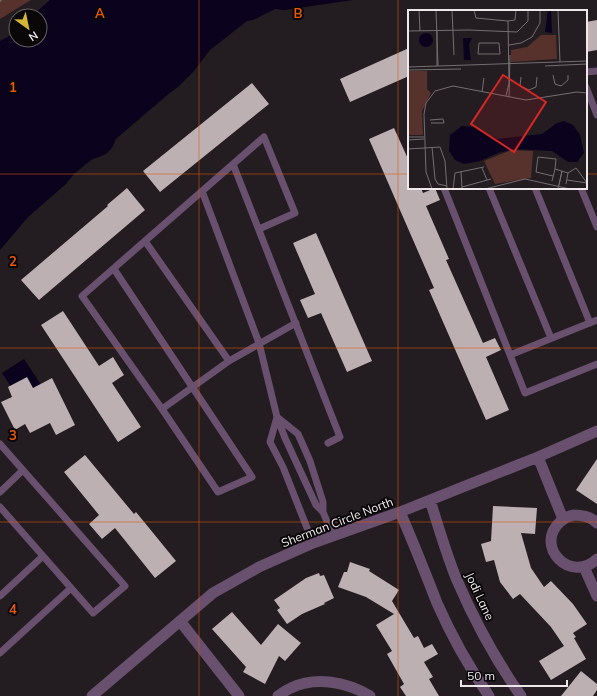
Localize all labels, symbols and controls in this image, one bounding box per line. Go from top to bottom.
text: A [95,5,105,21]
text: B [294,5,303,21]
north arrow [8,8,48,48]
inset map [408,10,587,189]
text: N [26,28,41,45]
text: 1 [9,79,17,95]
text: 2 [9,253,17,269]
text: 3 [9,427,17,443]
street label: Sherman Circle North [279,494,395,550]
street label: Jodi Lane [462,570,498,622]
text: 4 [9,601,17,617]
scale bar [461,662,567,688]
text: 50 m [467,668,495,683]

